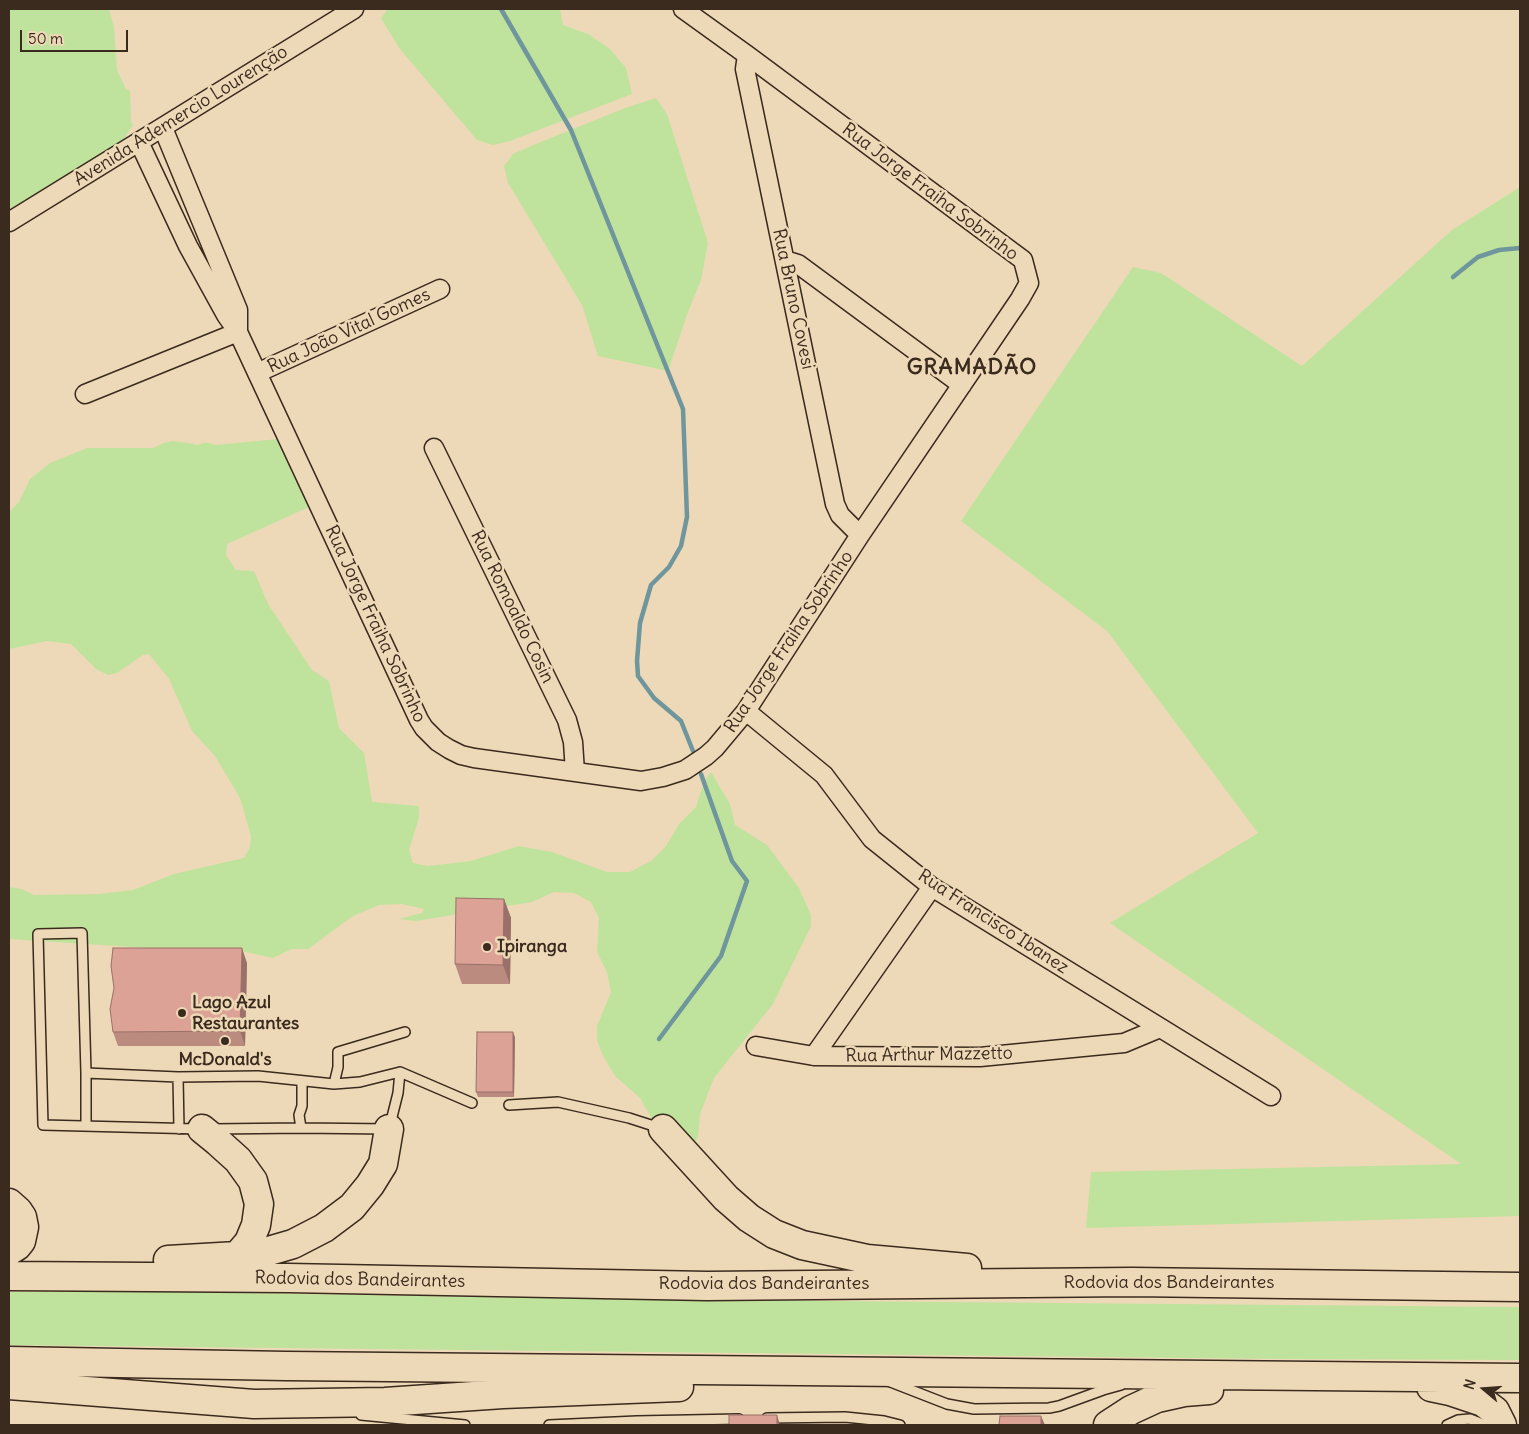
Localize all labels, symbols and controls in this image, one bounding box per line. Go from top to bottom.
scale bar [22,20,130,52]
text: 50 m [28,29,63,48]
street label: Avenida Ademercio Lourenção [70,41,292,191]
street label: Rua Jorge Fraiha Sobrinho [838,119,1022,265]
street label: Rua Bruno Covesi [768,227,818,371]
street label: Rua João Vital Gomes [264,284,434,378]
district label: GRAMADÃO [906,355,1038,381]
street label: Rua Jorge Fraiha Sobrinho [320,522,430,726]
street label: Rua Romoaldo Cosin [466,527,558,687]
street label: Rua Jorge Fraiha Sobrinho [720,547,858,737]
street label: Rua Francisco Ibanez [914,865,1072,979]
place label: Ipiranga [497,936,567,958]
marker: Ipiranga [481,941,493,953]
place label: Lago Azul Restaurantes [192,992,299,1034]
marker: Lago Azul Restaurantes [176,1007,188,1019]
marker: McDonald's [219,1035,231,1047]
street label: Rua Arthur Mazzetto [845,1043,1013,1067]
place label: McDonald's [178,1049,272,1071]
street label: Rodovia dos Bandeirantes [254,1267,466,1293]
street label: Rodovia dos Bandeirantes [1064,1272,1274,1294]
street label: Rodovia dos Bandeirantes [659,1273,869,1295]
north arrow [1459,1364,1509,1414]
text: N [1460,1377,1480,1392]

